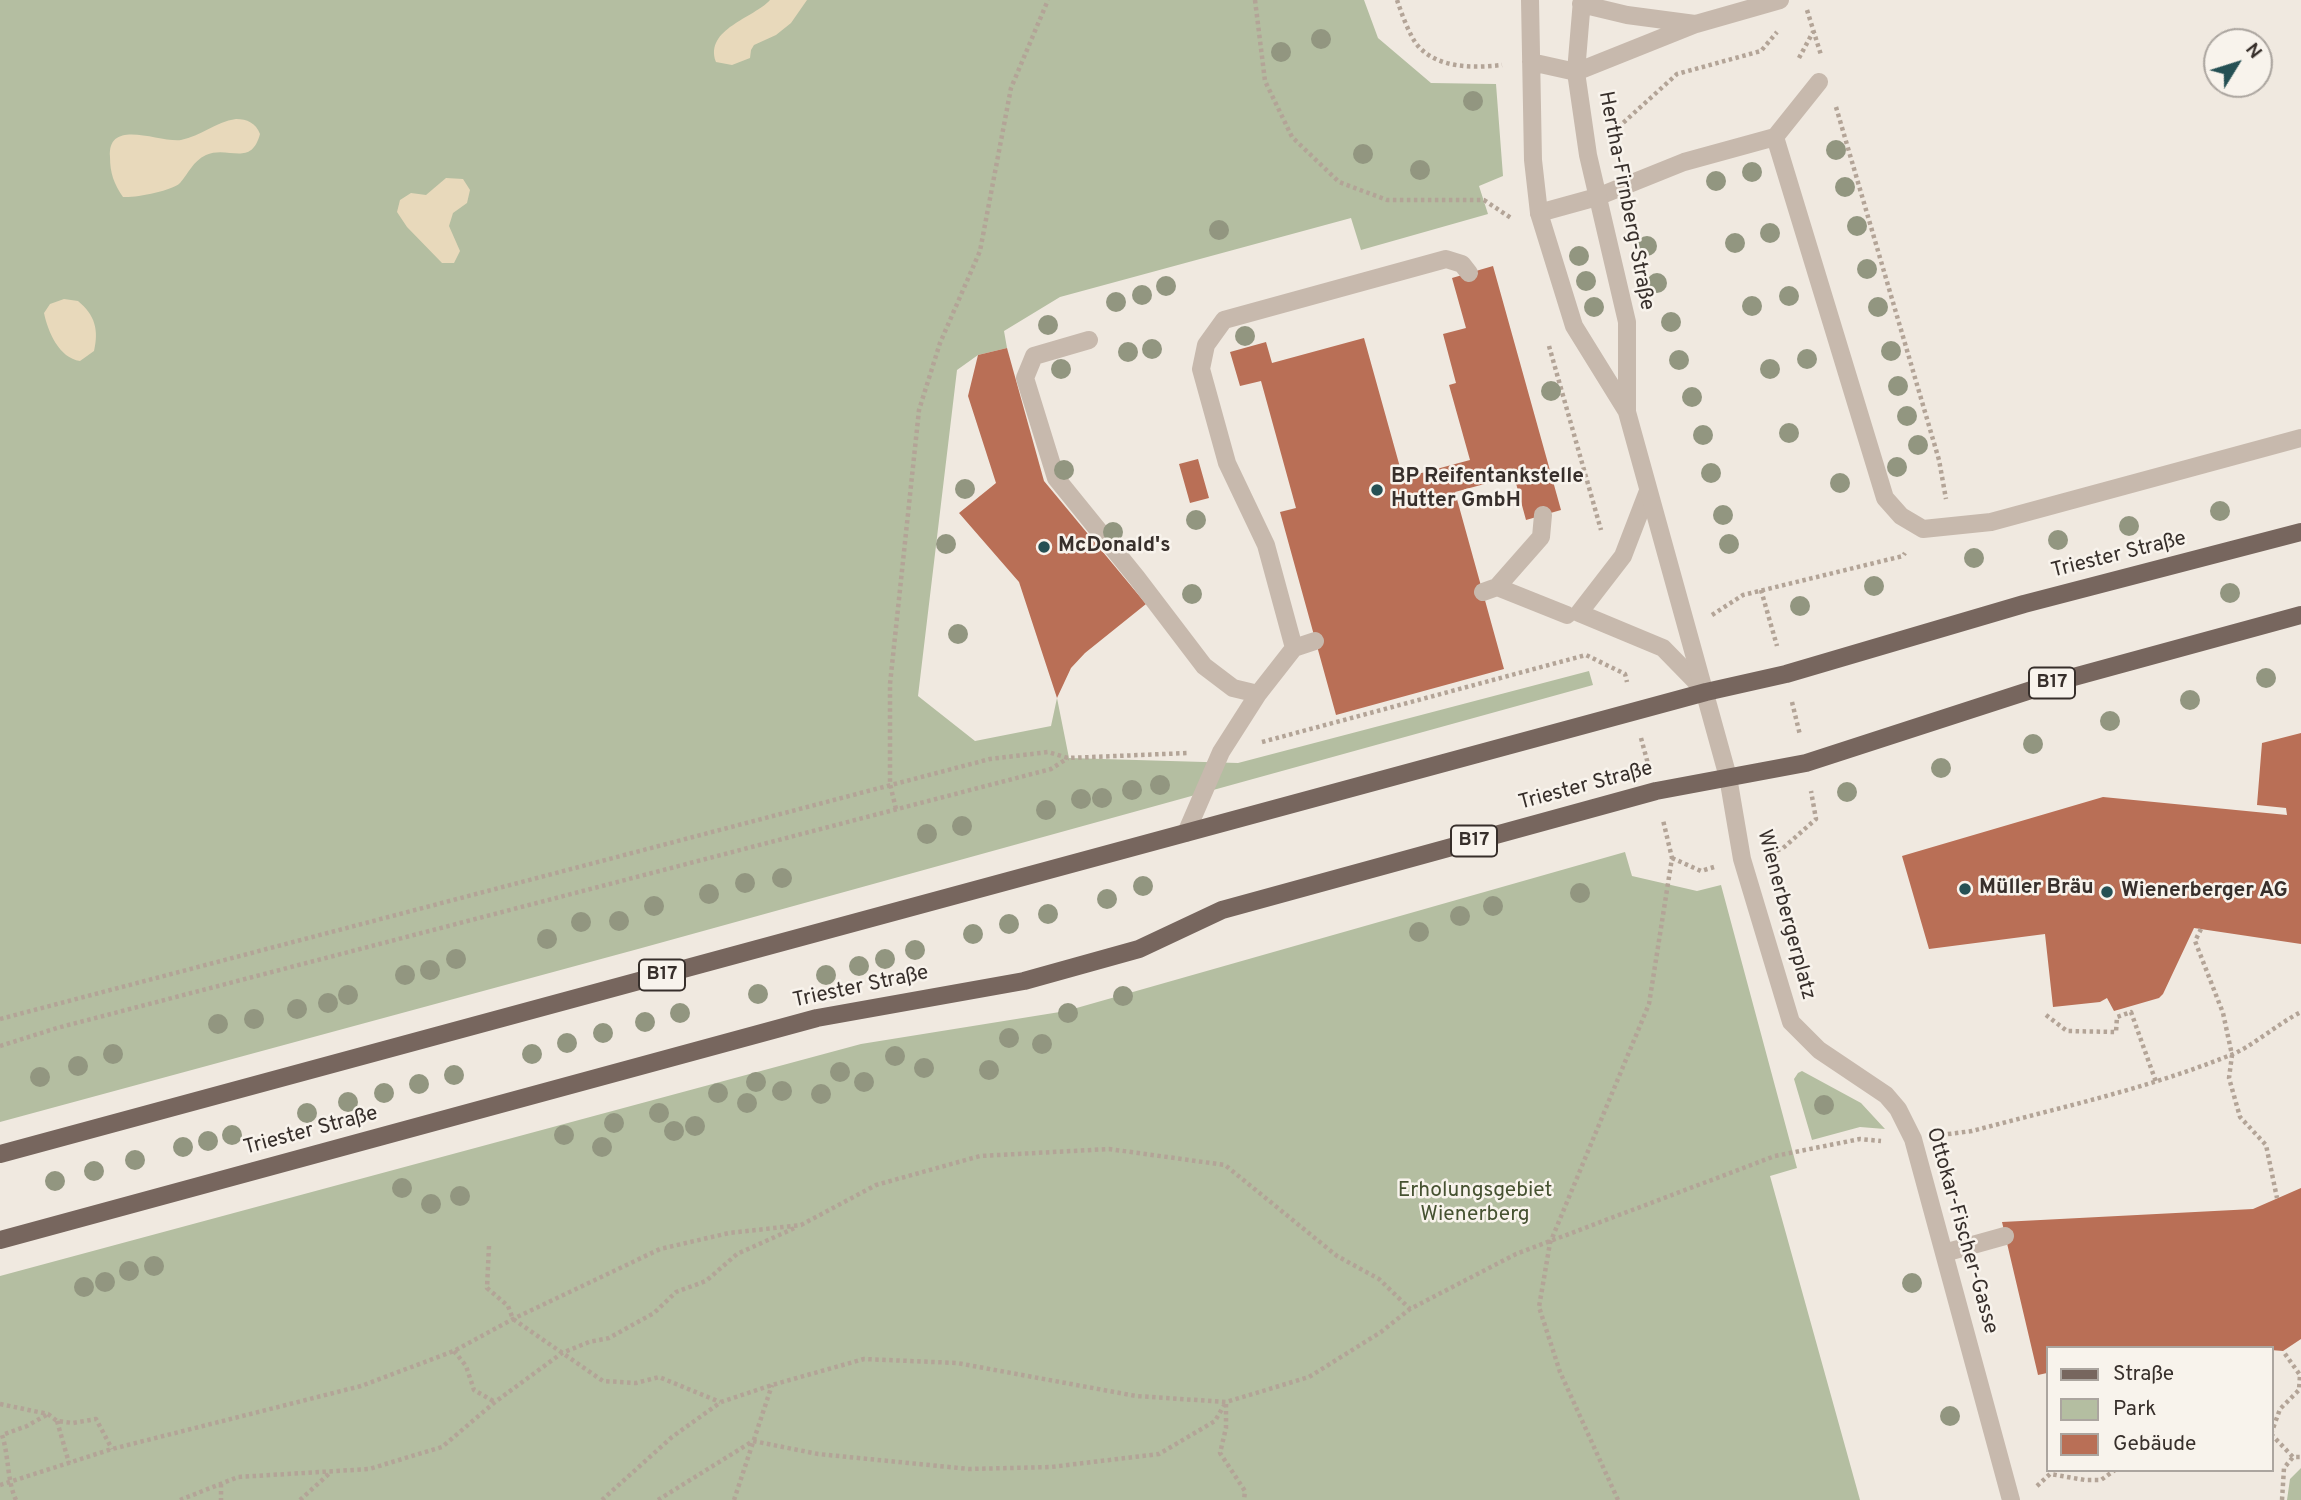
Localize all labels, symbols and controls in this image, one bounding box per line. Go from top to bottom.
north arrow [2203,28,2273,98]
text: N [2239,39,2267,64]
street label: Hertha-Firnberg-Straße [1591,89,1659,313]
place label: BP Reifentankstelle Hutter GmbH [1391,465,1584,515]
marker: BP Reifentankstelle Hutter GmbH [1369,482,1385,498]
street label: Triester Straße [2049,527,2189,585]
place label: McDonald's [1058,534,1171,560]
marker: McDonald's [1036,539,1052,555]
road number: B17 [2029,668,2075,698]
street label: Triester Straße [1516,757,1656,817]
road number: B17 [1451,826,1497,856]
street label: Wienerbergerplatz [1750,827,1820,1003]
place label: Müller Bräu [1979,876,2094,902]
place label: Wienerberger AG [2121,879,2288,905]
marker: Müller Bräu [1957,881,1973,897]
marker: Wienerberger AG [2099,884,2115,900]
road number: B17 [639,959,685,990]
street label: Triester Straße [791,961,931,1015]
street label: Triester Straße [241,1102,381,1162]
street label: Ottokar-Fischer-Gasse [1919,1125,2003,1337]
park label: Erholungsgebiet Wienerberg [1398,1179,1552,1229]
legend [2046,1346,2273,1472]
text: Straße [2113,1361,2174,1388]
text: Park [2113,1396,2156,1423]
text: Gebäude [2113,1431,2196,1458]

